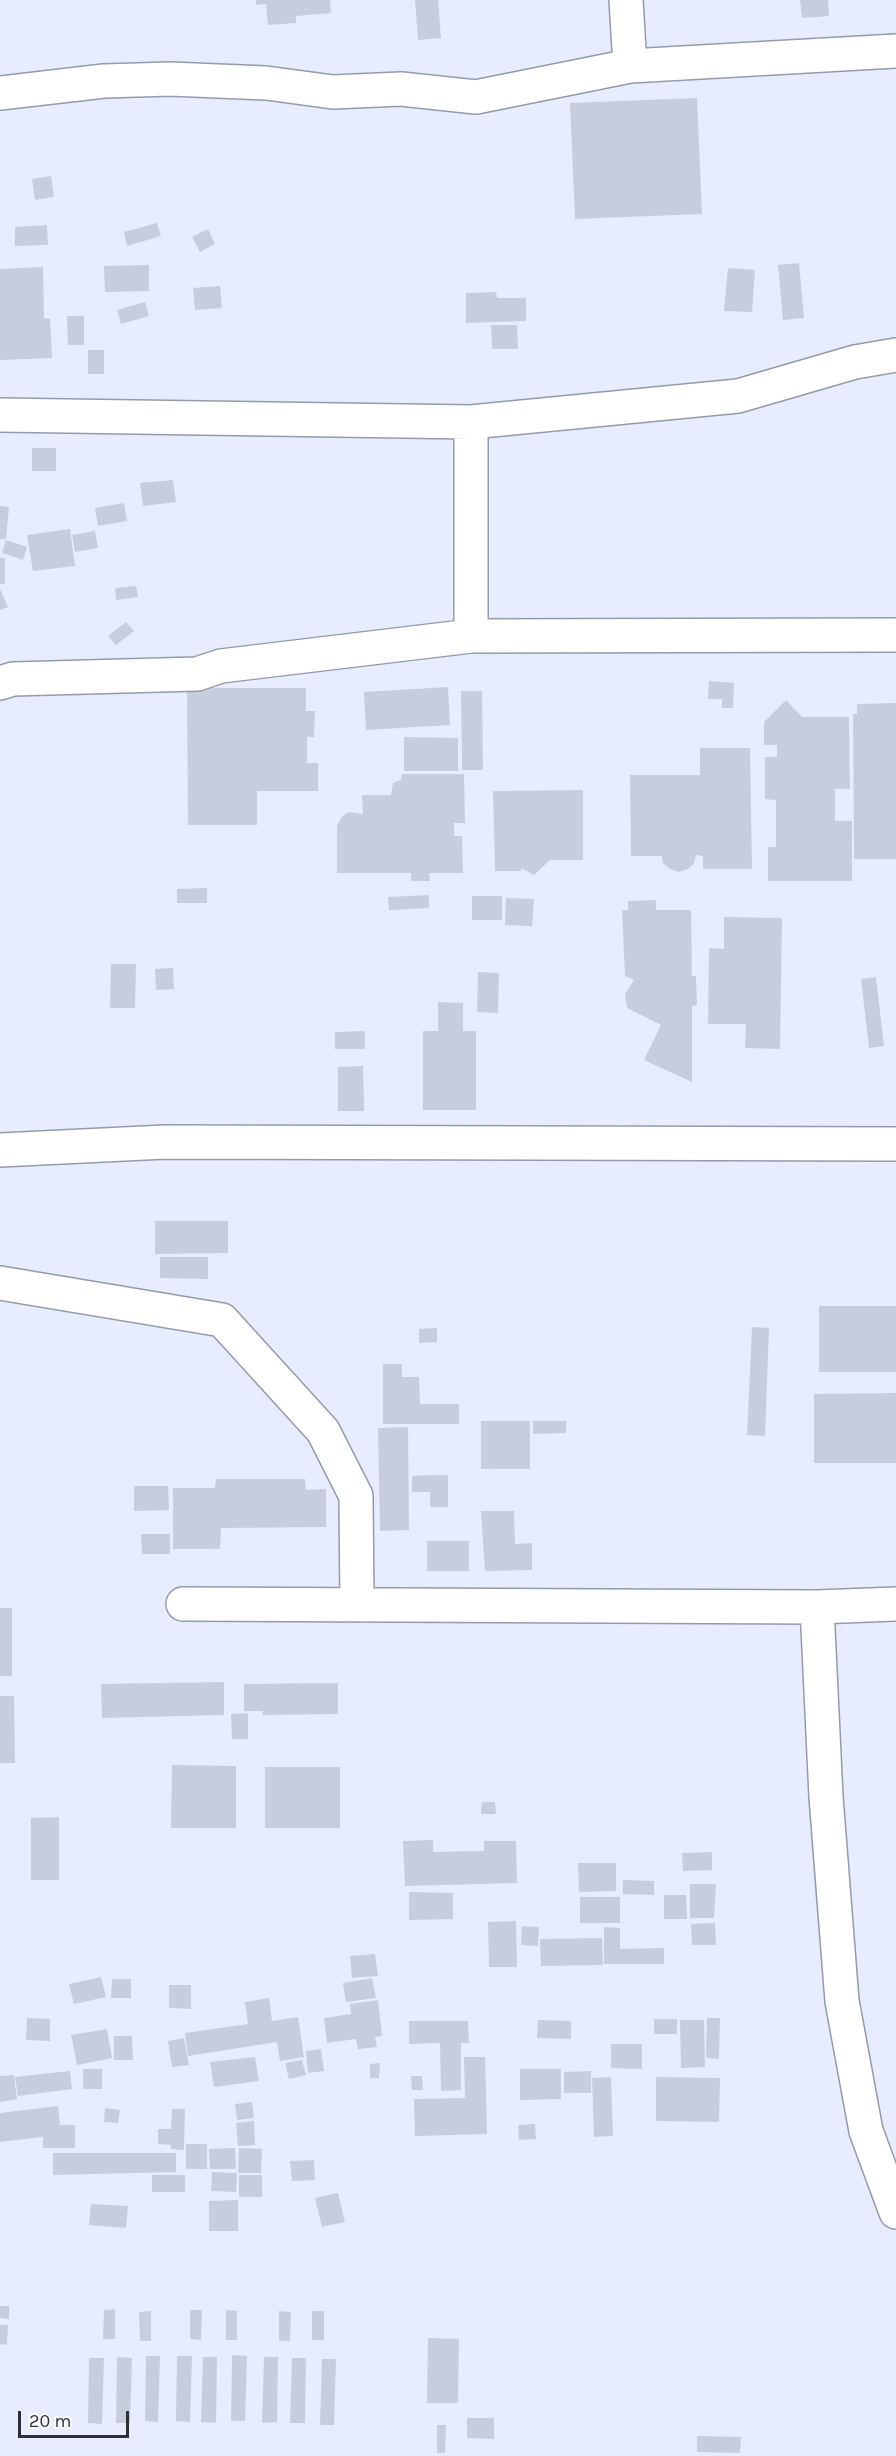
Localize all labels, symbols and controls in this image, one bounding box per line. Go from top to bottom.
scale bar [21,2399,132,2437]
text: 20 m [29,2410,71,2432]

